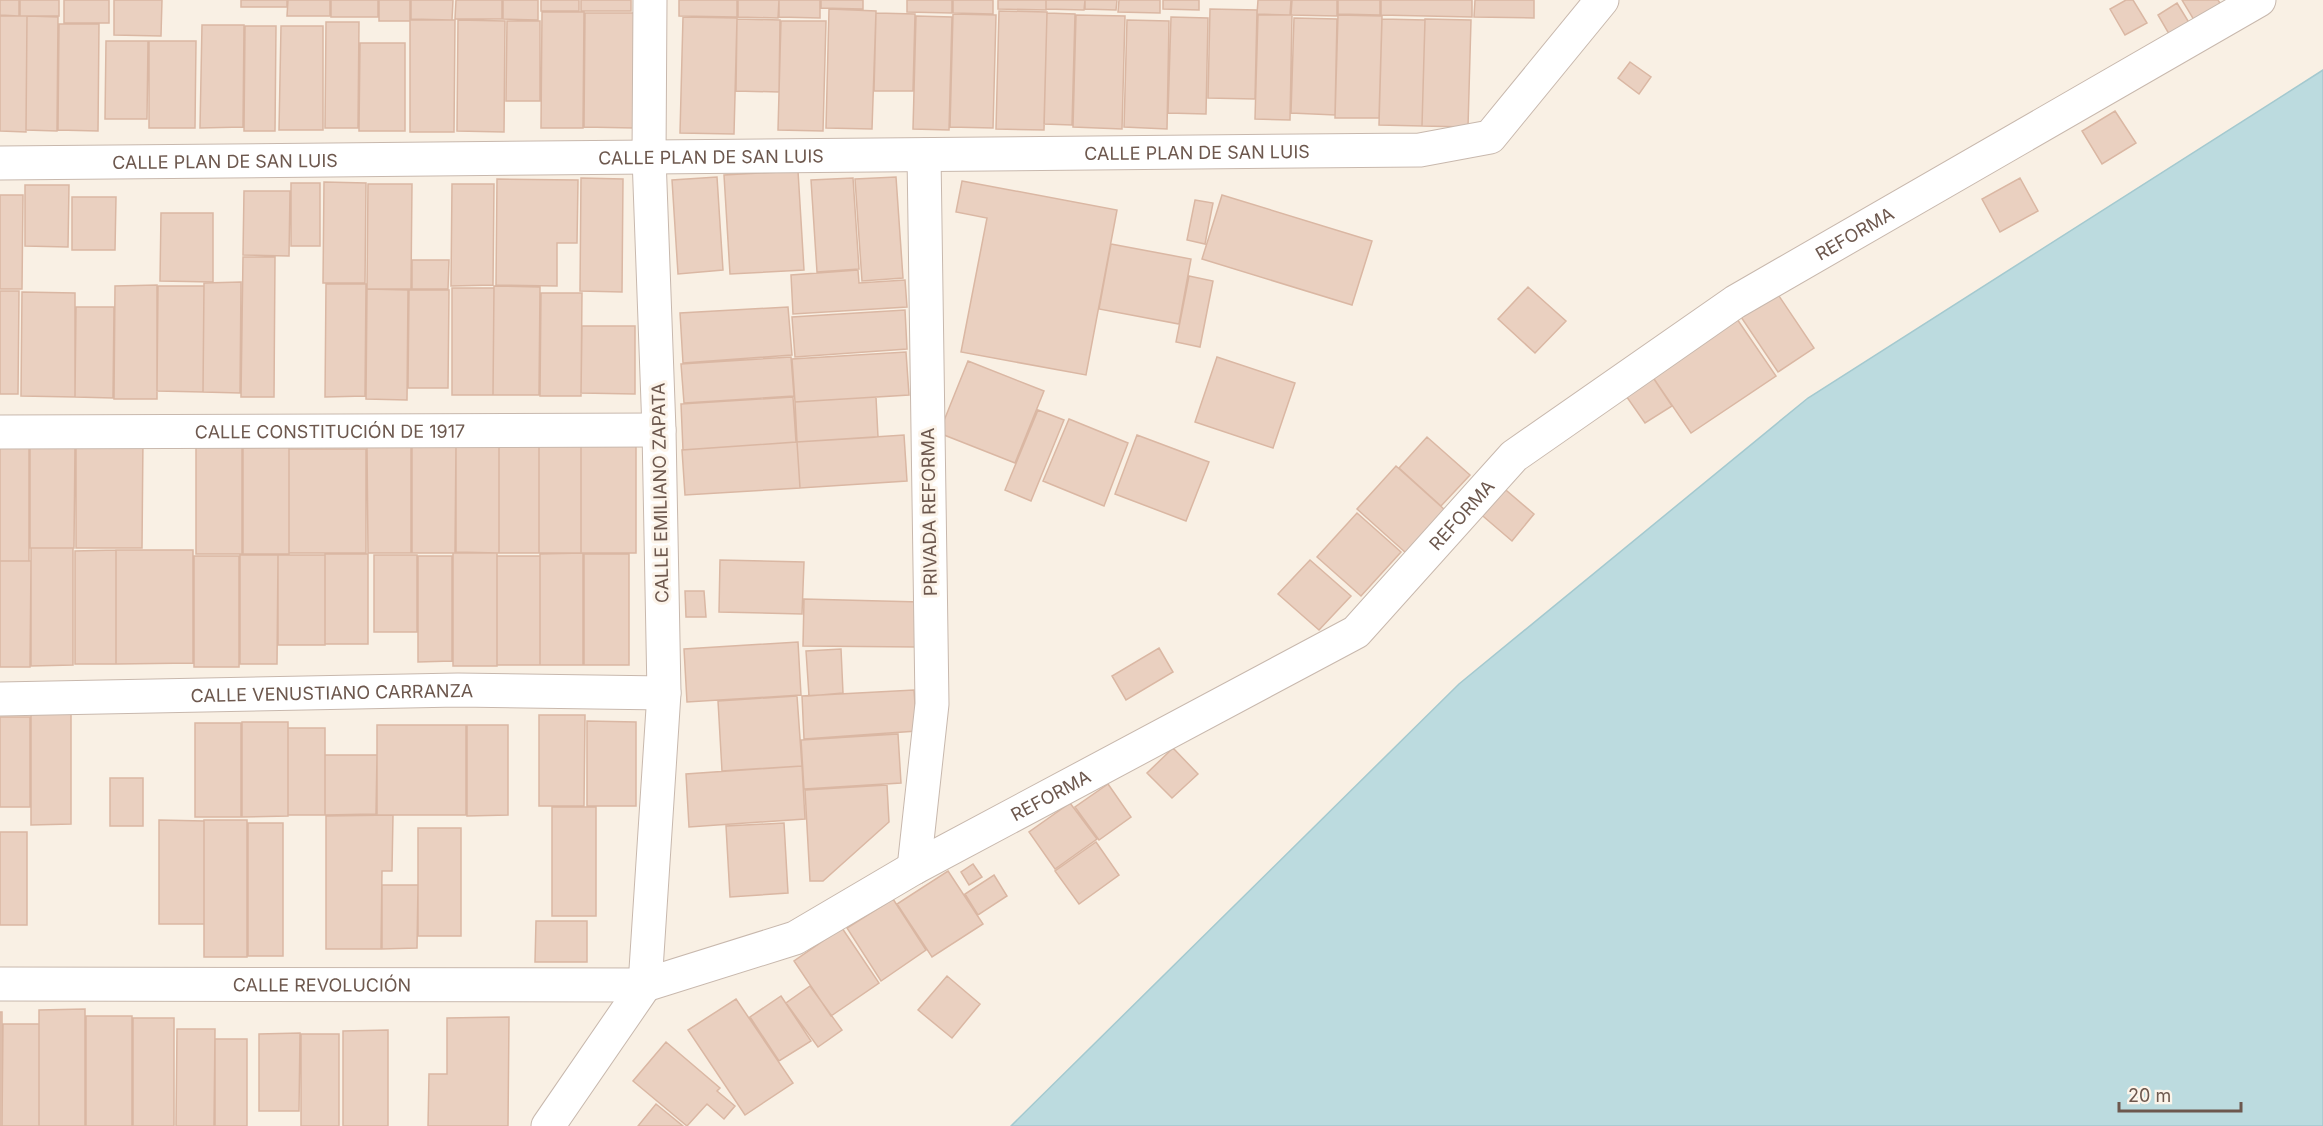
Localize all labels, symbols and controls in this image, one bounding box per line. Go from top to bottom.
street label: CALLE PLAN DE SAN LUIS [1084,141,1310,164]
street label: CALLE PLAN DE SAN LUIS [598,145,824,168]
street label: CALLE PLAN DE SAN LUIS [112,149,338,172]
street label: REFORMA [1811,202,1897,264]
street label: CALLE EMILIANO ZAPATA [648,383,672,603]
street label: CALLE CONSTITUCIÓN DE 1917 [195,419,465,442]
street label: PRIVADA REFORMA [917,428,941,596]
street label: REFORMA [1424,475,1498,554]
street label: CALLE VENUSTIANO CARRANZA [190,679,473,706]
street label: REFORMA [1007,765,1094,825]
street label: CALLE REVOLUCIÓN [233,973,411,995]
scale bar [2119,1075,2240,1113]
text: 20 m [2128,1085,2171,1106]

